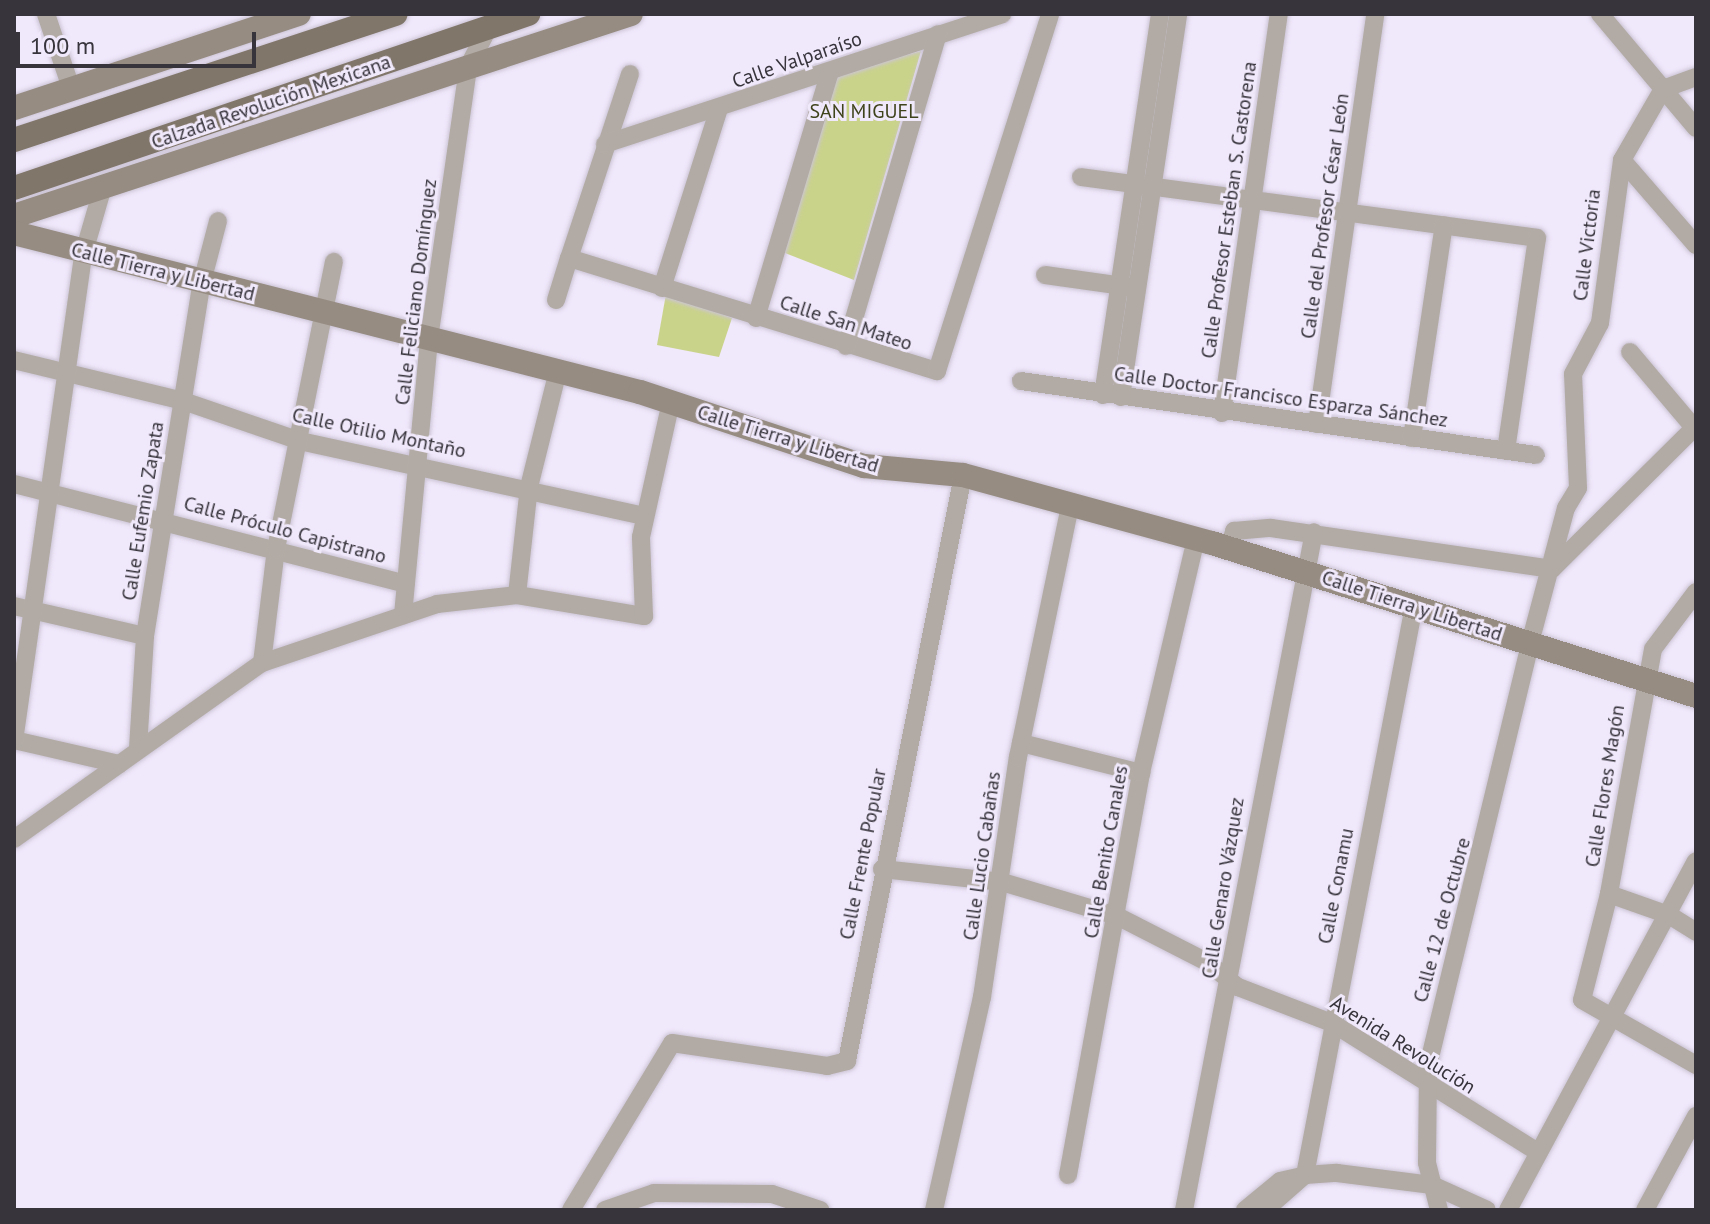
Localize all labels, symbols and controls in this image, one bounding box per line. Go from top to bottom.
scale bar [20,16,260,66]
street label: Calle Valparaíso [729,26,865,94]
text: 100 m [30,30,95,61]
street label: Calzada Revolución Mexicana [148,50,394,154]
street label: Calle Profesor Esteban S. Castorena [1196,59,1262,361]
street label: Calle del Profesor César León [1296,92,1354,340]
park label: SAN MIGUEL [809,99,919,123]
street label: Calle Feliciano Domínguez [390,177,442,407]
street label: Calle Victoria [1568,187,1606,303]
street label: Calle Tierra y Libertad [68,237,258,307]
street label: Calle San Mateo [777,290,915,356]
street label: Calle Doctor Francisco Esparza Sánchez [1112,362,1450,432]
street label: Calle Tierra y Libertad [694,400,882,478]
street label: Calle Otilio Montaño [290,403,468,463]
street label: Calle Eufemio Zapata [117,420,169,602]
street label: Calle Próculo Capistrano [181,491,389,569]
street label: Calle Tierra y Libertad [1318,565,1506,647]
street label: Calle Flores Magón [1580,703,1630,869]
street label: Calle Benito Canales [1079,764,1133,940]
street label: Calle Frente Popular [835,766,891,942]
street label: Calle Lucio Cabañas [958,770,1006,942]
street label: Calle Genaro Vázquez [1197,795,1249,981]
street label: Calle Conamu [1313,826,1359,946]
street label: Calle 12 de Octubre [1408,835,1476,1005]
street label: Avenida Revolución [1326,991,1480,1099]

